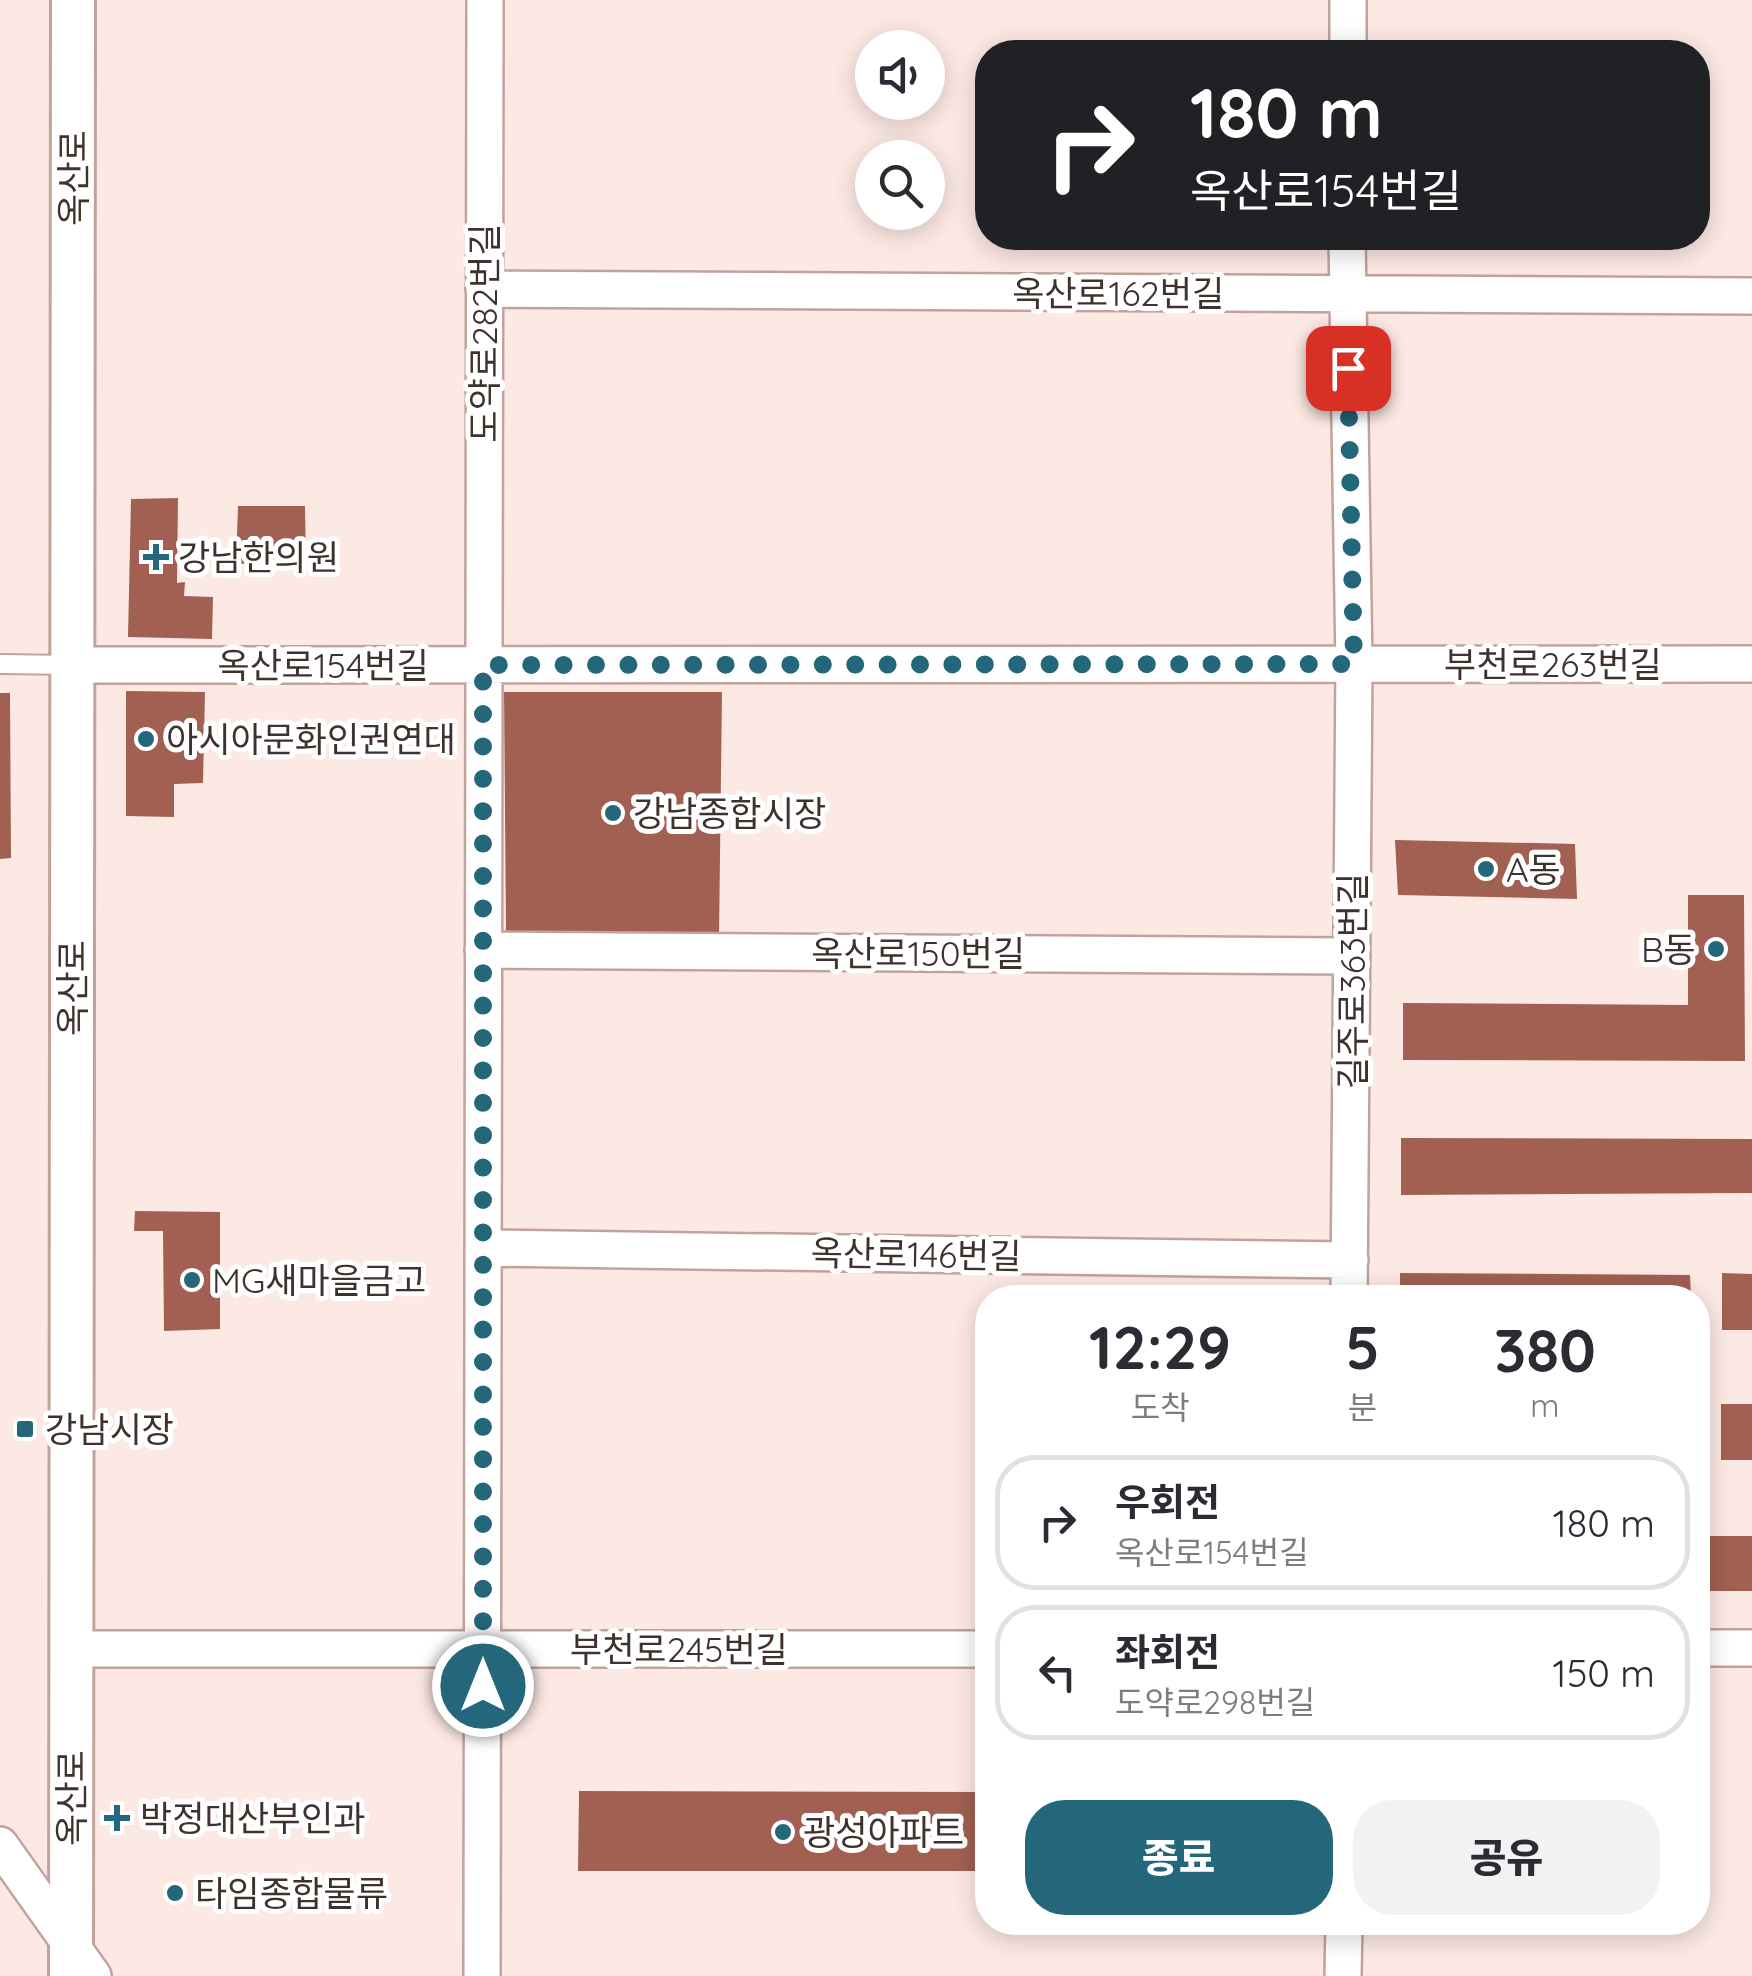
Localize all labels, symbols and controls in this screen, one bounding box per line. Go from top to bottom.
map controls [855,30,945,230]
button: sound [855,30,945,120]
text: 180 m [1190,68,1383,156]
icon: right [1025,80,1155,210]
street label: 옥산로 [51,130,95,226]
button: search [855,140,945,230]
text: 옥산로154번길 [1190,162,1462,218]
street label: 도약로282번길 [462,224,506,442]
street label: 옥산로162번길 [1012,271,1224,315]
pin [1306,326,1391,411]
icon: arrive [1321,341,1376,396]
place label: 강남한의원 [178,535,339,579]
marker: 강남한의원 [143,544,169,570]
street label: 부천로263번길 [1444,642,1662,686]
street label: 옥산로154번길 [217,643,429,687]
place label: 아시아문화인권연대 [166,717,456,761]
marker: 아시아문화인권연대 [135,728,157,750]
place label: 강남종합시장 [633,791,826,835]
marker: 강남종합시장 [602,802,624,824]
place label: A동 [1506,847,1561,891]
marker: A동 [1475,858,1497,880]
street label: 길주로363번길 [1330,873,1374,1089]
place label: B동 [1641,927,1696,971]
street label: 옥산로150번길 [811,931,1025,975]
marker: B동 [1705,938,1727,960]
street label: 옥산로 [50,940,94,1036]
street label: 옥산로146번길 [810,1230,1022,1278]
place label: MG새마을금고 [212,1258,426,1302]
marker: MG새마을금고 [181,1269,203,1291]
text: 12:29 [1089,1309,1231,1384]
text: 5 [1345,1309,1380,1384]
text: 380 [1494,1312,1596,1387]
text: m [1530,1385,1560,1425]
text: 도착 [1131,1387,1190,1427]
text: 분 [1348,1387,1377,1427]
place label: 강남시장 [45,1407,174,1451]
marker: 강남시장 [14,1418,36,1440]
text: 우회전 [1115,1478,1220,1526]
icon: right [1030,1495,1085,1550]
text: 180 m [1553,1499,1655,1547]
text: 옥산로154번길 [1115,1532,1308,1572]
street label: 부천로245번길 [570,1627,788,1671]
text: 좌회전 [1115,1628,1220,1676]
position arrow [431,1634,535,1738]
icon: left [1030,1645,1085,1700]
text: 150 m [1553,1649,1655,1697]
text: 도약로298번길 [1115,1682,1315,1722]
street label: 옥산로 [49,1750,93,1846]
place label: 박정대산부인과 [140,1796,365,1840]
button: 종료 [1025,1800,1333,1915]
button: 공유 [1353,1800,1660,1915]
marker: 박정대산부인과 [104,1805,130,1831]
place label: 광성아파트 [803,1810,964,1854]
marker: 광성아파트 [772,1821,794,1843]
place label: 타임종합물류 [195,1871,388,1915]
marker: 타임종합물류 [164,1882,186,1904]

